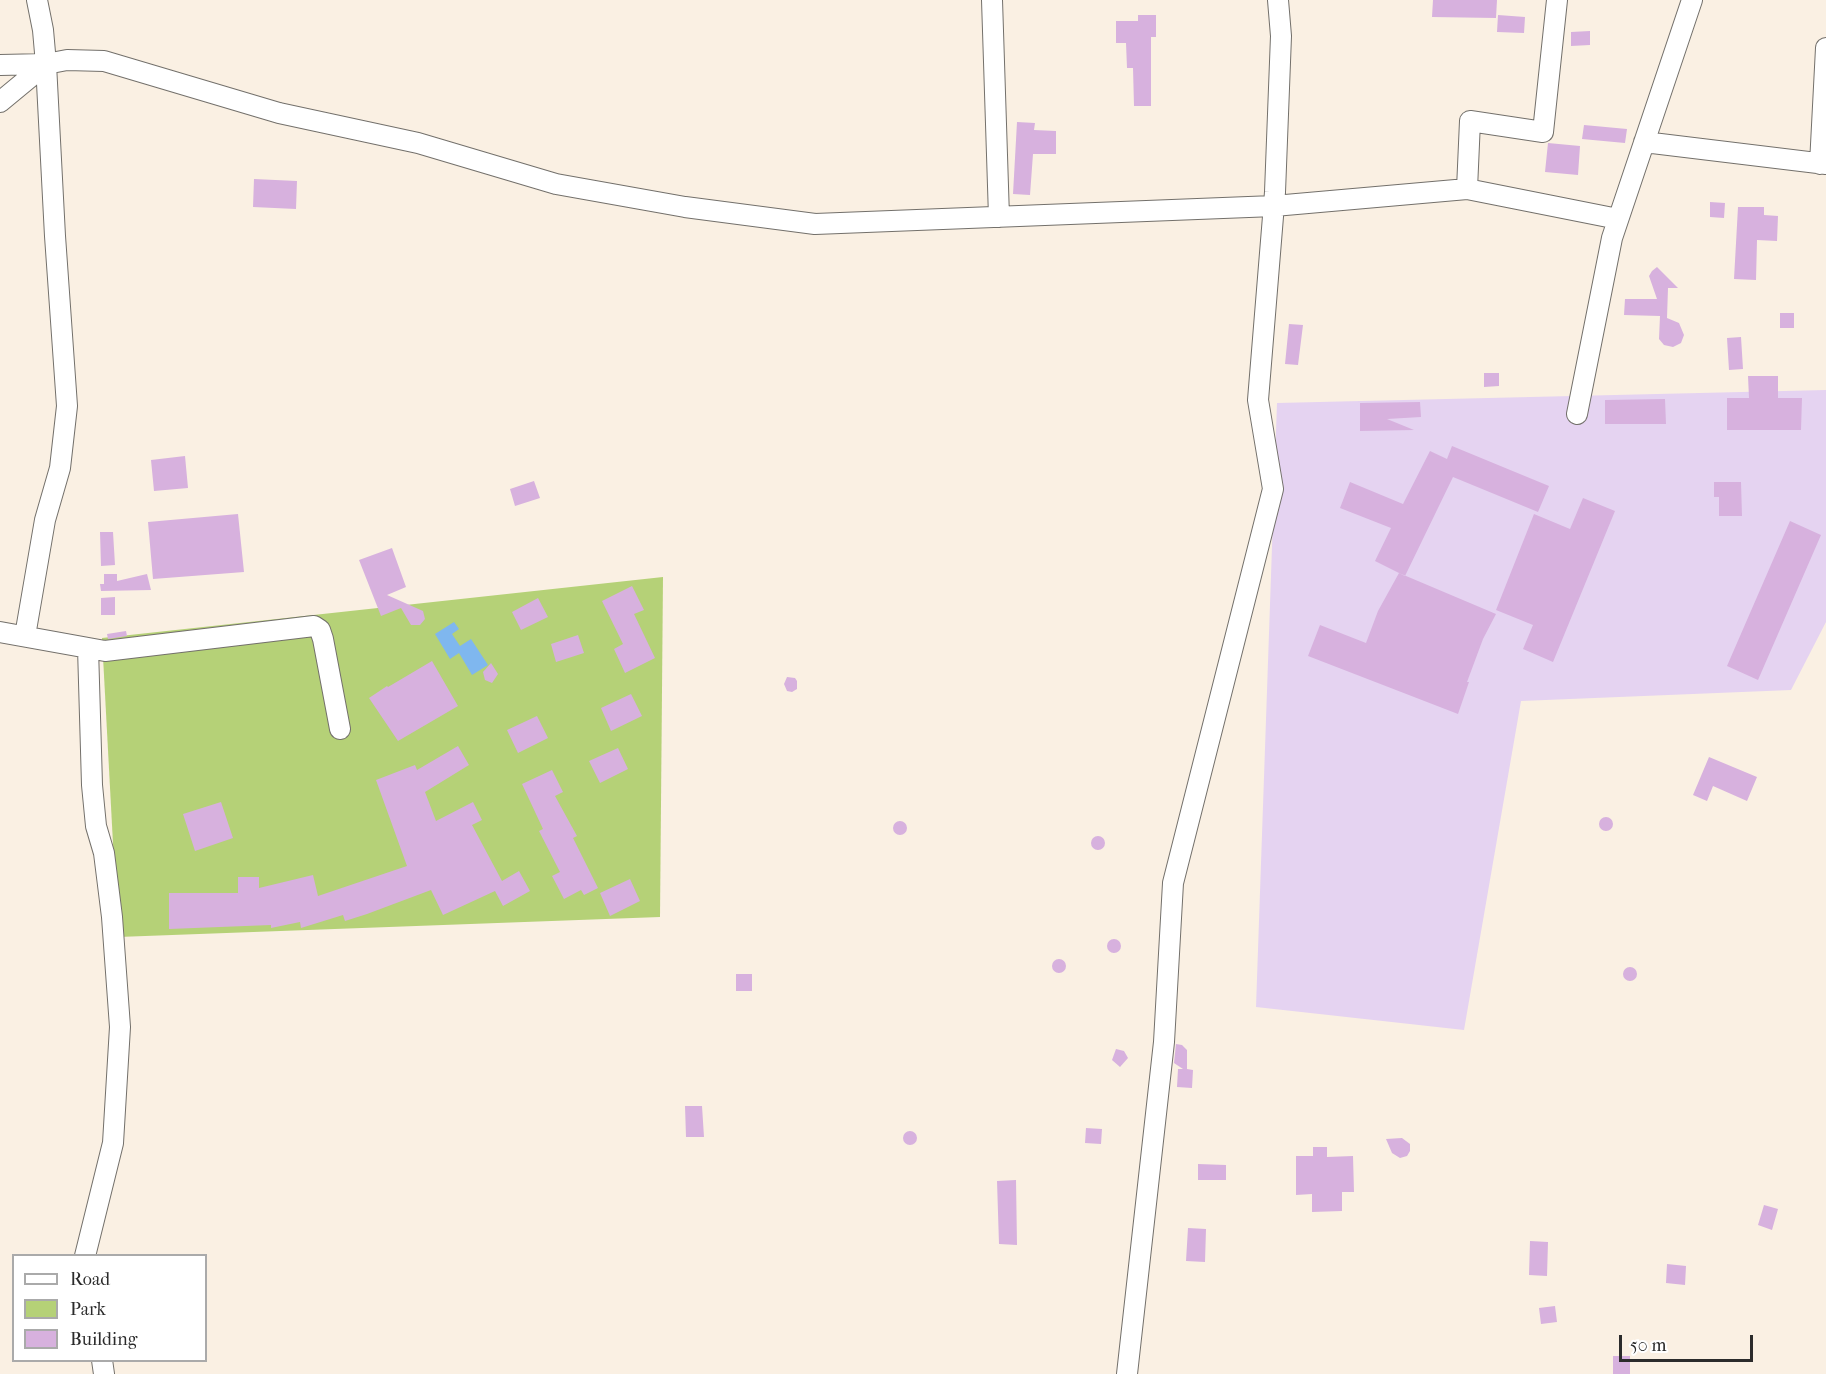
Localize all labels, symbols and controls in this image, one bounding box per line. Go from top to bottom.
legend [12,1254,207,1362]
text: Road [70,1269,110,1290]
text: Park [70,1299,106,1320]
scale bar [1622,1323,1756,1361]
text: Building [70,1329,137,1350]
text: 50 m [1630,1335,1666,1356]

